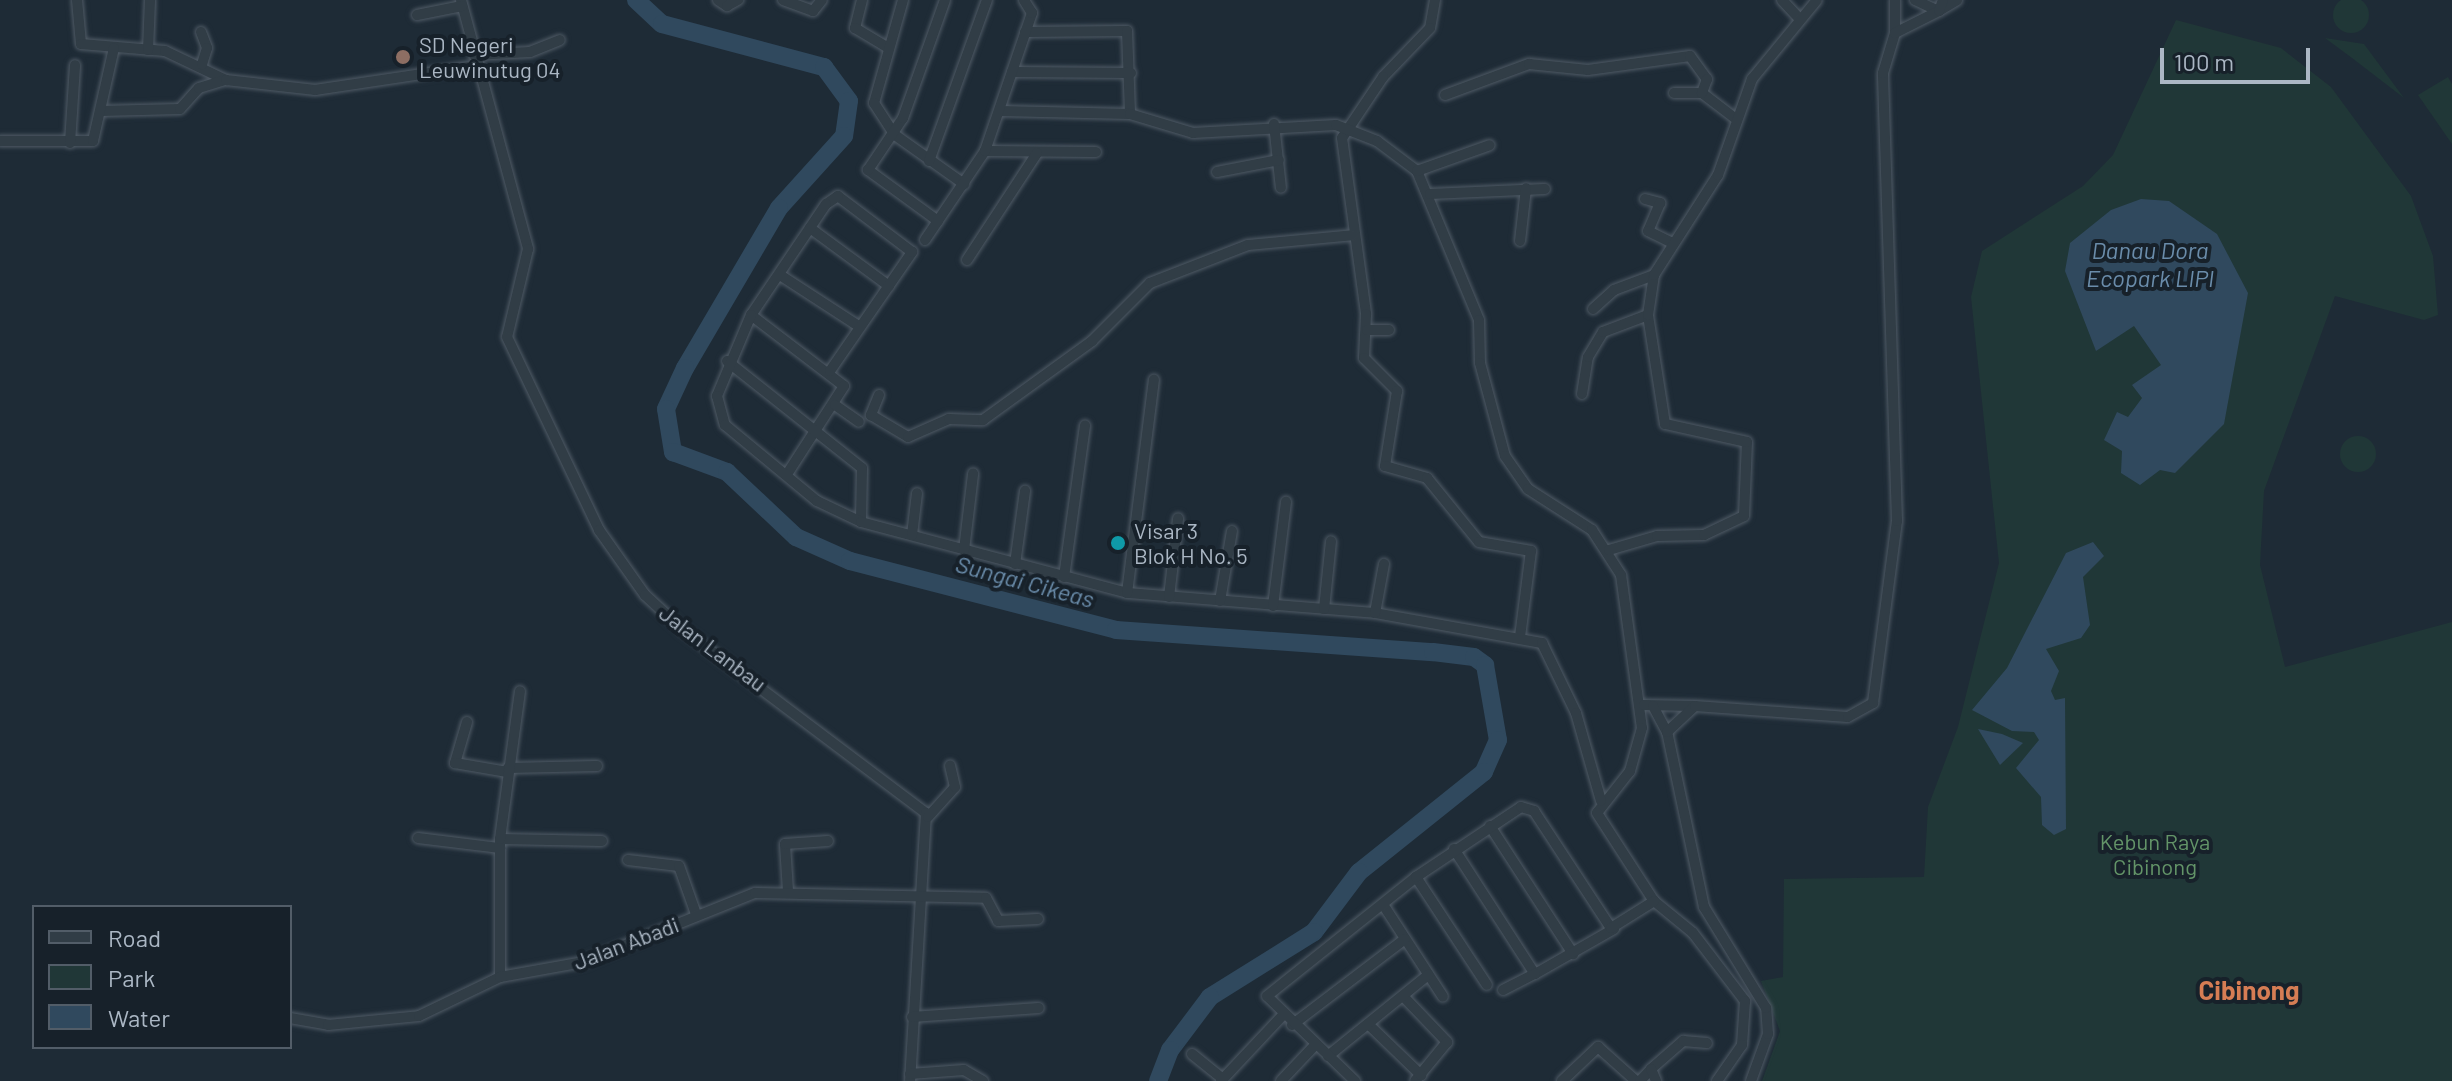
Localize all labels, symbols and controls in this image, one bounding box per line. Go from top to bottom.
place label: SD Negeri Leuwinutug 04 [419,31,561,82]
scale bar [2164,32,2314,82]
text: 100 m [2174,47,2234,76]
marker: SD Negeri Leuwinutug 04 [394,48,412,66]
water label: Danau Dora Ecopark LIPI [2086,236,2214,292]
place label: Visar 3 Blok H No. 5 [1134,517,1248,568]
marker: Visar 3 Blok H No. 5 [1109,534,1127,552]
water label: Sungai Cikeas [953,549,1097,613]
street label: Jalan Lanbau [654,599,772,697]
park label: Kebun Raya Cibinong [2100,828,2210,880]
legend [32,905,292,1049]
street label: Jalan Abadi [570,911,682,975]
text: Road [108,923,161,952]
text: Park [108,963,155,992]
district label: Cibinong [2198,974,2300,1006]
text: Water [108,1003,170,1032]

